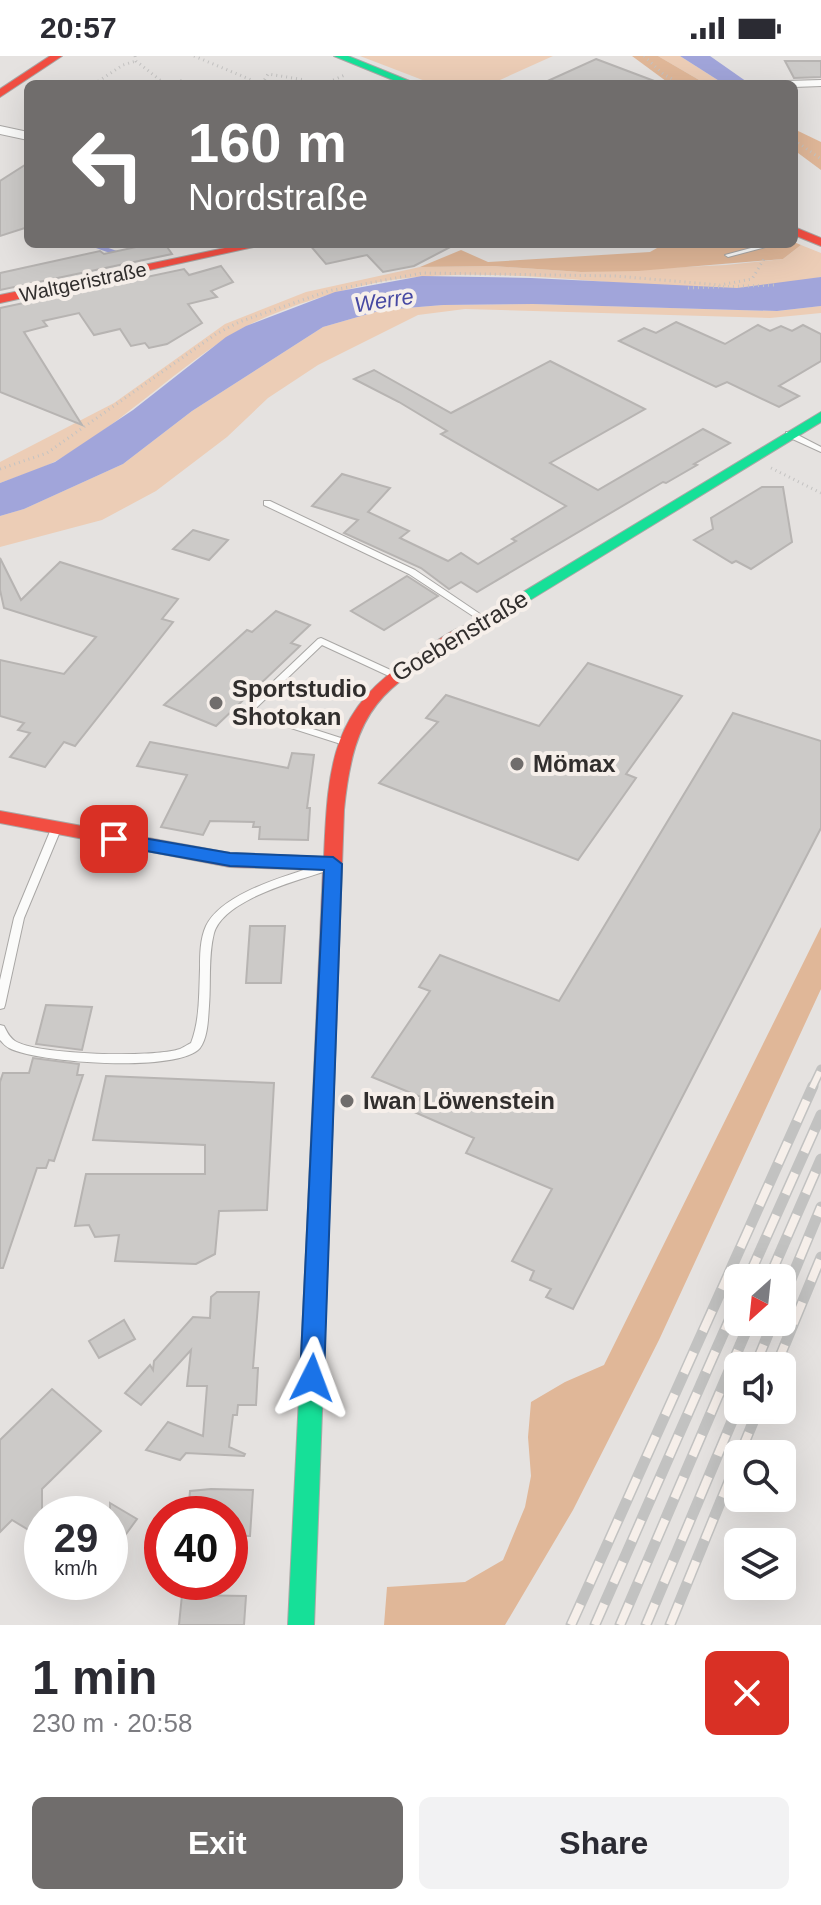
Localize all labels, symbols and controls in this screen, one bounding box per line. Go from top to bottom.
text: 20:57 [40,11,117,44]
text: 160 m [188,111,347,174]
icon: left [56,112,160,216]
text: Nordstraße [188,177,368,218]
street label: Waltgeristraße [17,258,149,306]
water label: Werre [353,283,415,317]
street label: Goebenstraße [387,584,532,687]
place label: Sportstudio Shotokan [232,675,367,730]
marker: Sportstudio Shotokan [207,694,225,712]
place label: Mömax [533,750,616,777]
marker: Mömax [508,755,526,773]
pin [80,805,148,873]
icon: arrive [92,817,136,861]
place label: Iwan Löwenstein [363,1087,555,1114]
marker: Iwan Löwenstein [338,1092,356,1110]
north arrow [724,1264,796,1336]
map controls [724,1264,796,1600]
position arrow [270,1336,354,1420]
button: sound [724,1352,796,1424]
button: search [724,1440,796,1512]
speed limit sign: 40 [144,1496,248,1600]
text: 29 [54,1516,98,1560]
button: layers [724,1528,796,1600]
text: km/h [54,1557,98,1579]
text: 1 min [32,1651,157,1704]
button: close [705,1651,789,1735]
text: 230 m · 20:58 [32,1708,192,1738]
button: Exit [32,1797,403,1889]
button: Share [419,1797,789,1889]

